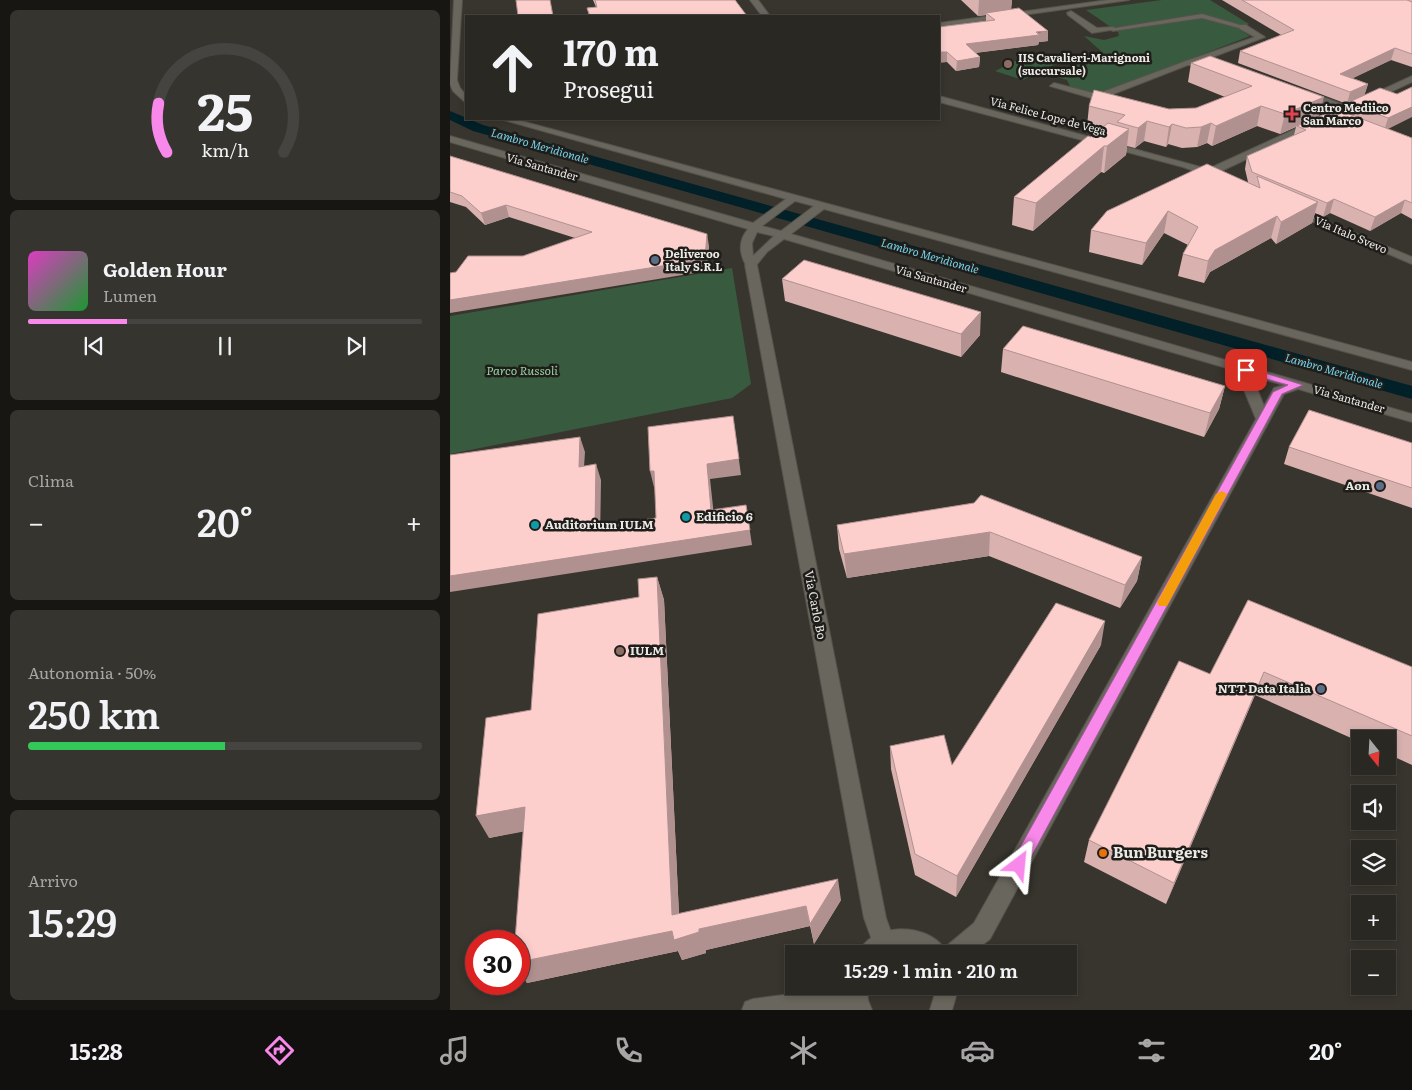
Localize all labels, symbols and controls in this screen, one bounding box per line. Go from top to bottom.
text: 170 m [563,25,659,77]
icon: ahead [480,35,545,100]
place label: IIS Cavalieri-Marignoni (succursale) [1018,49,1150,78]
marker: IIS Cavalieri-Marignoni (succursale) [1002,58,1014,70]
text: 25 [197,70,253,147]
text: Prosegui [563,72,654,105]
street label: Via Felice Lope de Vega [988,92,1108,138]
place label: Centro Mediico San Marco [1303,99,1389,128]
marker: Centro Mediico San Marco [1285,107,1299,121]
water label: Lambro Meridionale [489,123,591,167]
text: km/h [201,136,249,163]
street label: Via Santander [505,148,581,184]
street label: Via Italo Svevo [1313,212,1390,257]
water label: Lambro Meridionale [879,233,981,277]
place label: Deliveroo Italy S.R.L [665,245,722,274]
marker: Deliveroo Italy S.R.L [649,254,661,266]
text: Golden Hour [103,255,227,283]
street label: Via Santander [894,260,970,296]
text: Lumen [103,283,157,307]
icon: previous [80,332,108,360]
icon: pause [211,332,239,360]
icon: next [342,332,370,360]
water label: Lambro Meridionale [1283,348,1385,392]
pin [1225,349,1267,391]
icon: arrive [1232,356,1260,384]
park label: Parco Russoli [486,361,558,379]
street label: Via Santander [1312,380,1388,416]
text: Clima [28,468,74,492]
place label: Aon [1345,476,1371,494]
marker: Aon [1374,480,1386,492]
text: 20° [197,492,253,549]
text: − [28,500,44,542]
text: + [406,500,422,542]
place label: Edificio 6 [696,507,753,525]
marker: Edificio 6 [680,511,692,523]
place label: Auditorium IULM [545,515,654,533]
marker: Auditorium IULM [529,519,541,531]
street label: Via Carlo Bo [800,569,831,641]
place label: IULM [630,641,664,659]
marker: IULM [614,645,626,657]
text: Autonomia · 50% [28,660,156,684]
place label: NTT Data Italia [1218,679,1311,697]
marker: NTT Data Italia [1315,683,1327,695]
text: 250 km [28,684,160,741]
north arrow [1351,730,1396,775]
map controls [1351,730,1396,995]
button: sound [1351,785,1396,830]
position arrow [992,838,1044,890]
place label: Bun Burgers [1113,840,1208,863]
button: layers [1351,840,1396,885]
marker: Bun Burgers [1097,847,1109,859]
text: Arrivo [28,868,78,892]
text: 15:29 [28,892,117,949]
button: + [1351,895,1396,940]
speed limit sign: 30 [465,930,530,995]
button: − [1351,950,1396,995]
text: 15:29 · 1 min · 210 m [844,956,1018,984]
icon: directions [262,1033,297,1068]
icon: music [437,1033,472,1068]
icon: phone [611,1033,646,1068]
icon: climate [786,1033,821,1068]
icon: car [960,1033,995,1068]
icon: filters [1134,1033,1169,1068]
text: 15:28 [70,1034,123,1067]
text: 20° [1309,1034,1342,1067]

